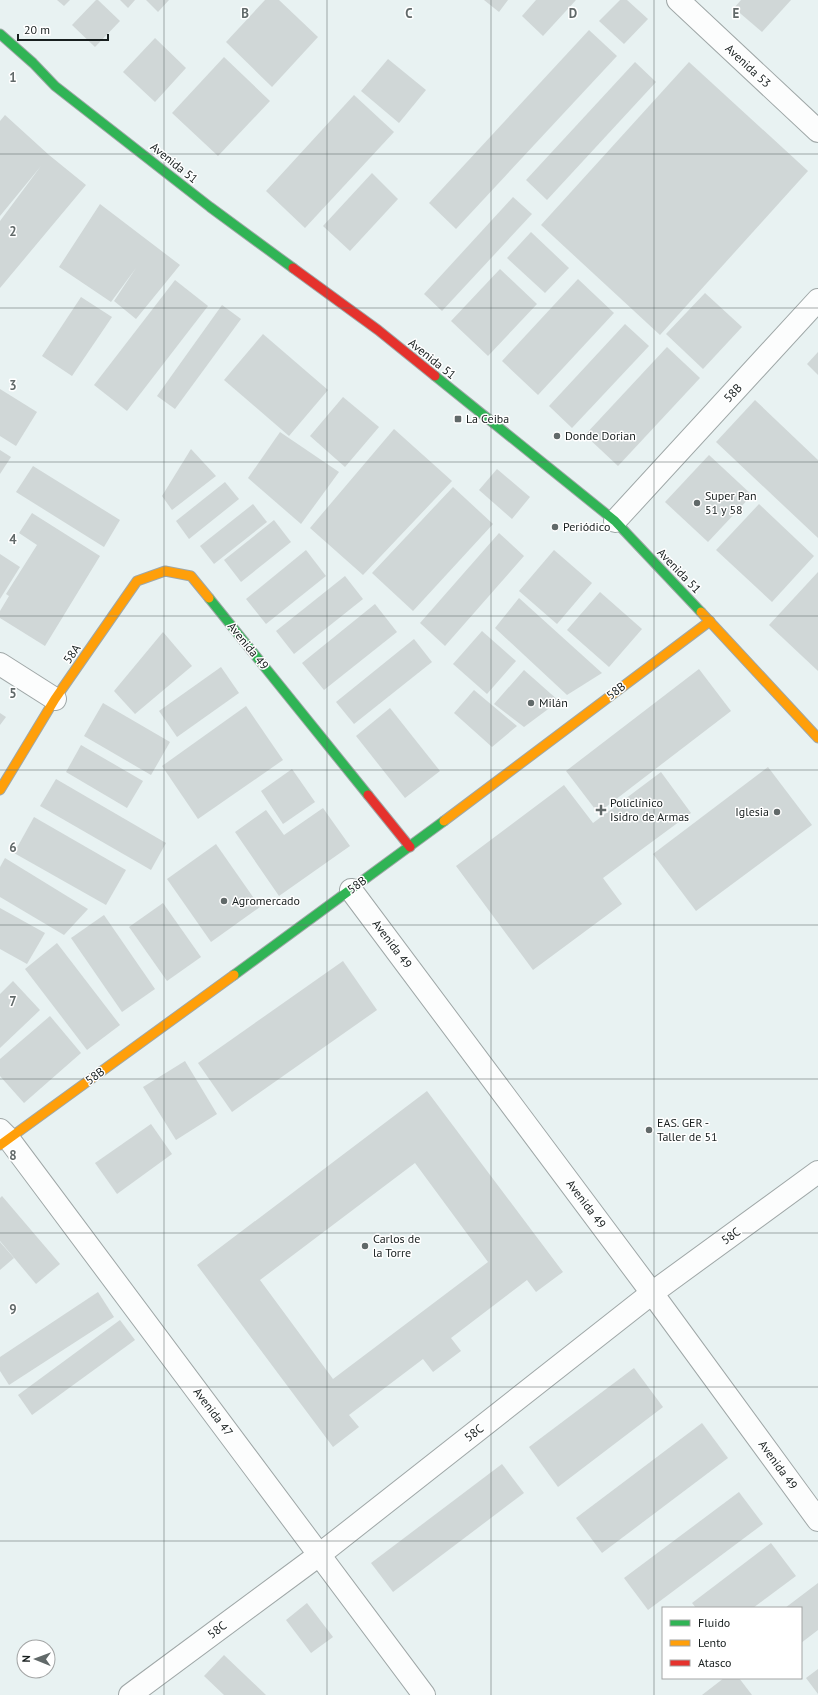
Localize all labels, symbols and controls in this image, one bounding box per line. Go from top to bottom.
text: B [241,5,249,22]
text: C [405,5,413,22]
text: D [569,5,577,22]
text: E [733,5,740,22]
scale bar [18,16,108,42]
text: 20 m [24,22,50,37]
street label: Avenida 53 [722,41,774,90]
text: 1 [9,69,17,86]
street label: Avenida 51 [148,139,201,186]
text: 2 [9,223,17,240]
street label: Avenida 51 [406,335,459,382]
text: 3 [9,377,17,394]
street label: 58B [720,380,745,405]
place label: La Ceiba [466,411,509,426]
marker: La Ceiba [453,414,463,424]
place label: Donde Dorian [565,428,636,443]
marker: Donde Dorian [552,431,562,441]
place label: Super Pan 51 y 58 [705,488,757,517]
marker: Super Pan 51 y 58 [692,498,702,508]
place label: Periódico [563,519,610,534]
marker: Periódico [550,522,560,532]
text: 4 [9,531,17,548]
street label: Avenida 51 [654,545,704,596]
street label: Avenida 49 [225,619,272,672]
street label: 58A [60,641,84,666]
street label: 58B [603,679,628,703]
text: 5 [9,685,17,702]
place label: Milán [539,695,568,710]
marker: Milán [526,698,536,708]
place label: Policlínico Isidro de Armas [610,795,689,824]
marker: Policlínico Isidro de Armas [595,804,607,816]
place label: Iglesia [735,804,769,819]
marker: Iglesia [772,807,782,817]
text: 6 [9,839,17,856]
street label: 58B [344,873,369,897]
place label: Agromercado [232,893,300,908]
marker: Agromercado [219,896,229,906]
street label: Avenida 49 [369,916,415,971]
text: 7 [9,993,17,1010]
street label: 58B [82,1064,107,1088]
place label: EAS. GER - Taller de 51 [657,1115,718,1144]
marker: EAS. GER - Taller de 51 [644,1125,654,1135]
text: 8 [9,1147,17,1164]
street label: Avenida 49 [563,1176,609,1231]
street label: 58C [718,1224,743,1248]
place label: Carlos de la Torre [373,1231,420,1260]
marker: Carlos de la Torre [360,1241,370,1251]
text: 9 [9,1301,17,1318]
street label: Avenida 47 [190,1384,236,1439]
street label: 58C [461,1420,486,1445]
street label: Avenida 49 [756,1437,801,1492]
legend [662,1607,802,1679]
text: Fluido [698,1615,730,1630]
street label: 58C [204,1618,229,1642]
text: Lento [698,1635,727,1650]
north arrow [16,1639,56,1679]
text: N [19,1655,33,1663]
text: Atasco [698,1655,731,1670]

